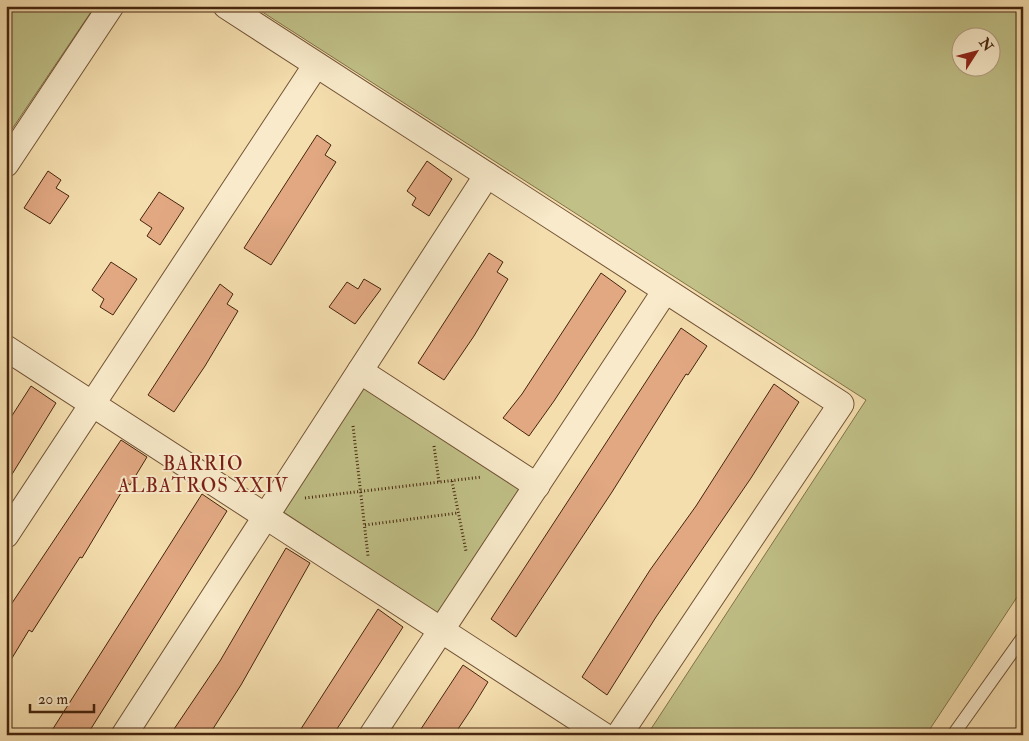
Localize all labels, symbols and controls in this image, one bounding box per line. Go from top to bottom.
north arrow [952,28,1002,78]
text: N [975,34,997,55]
district label: BARRIO ALBATROS XXIV [117,452,288,498]
scale bar [30,681,94,713]
text: 20 m [38,690,68,709]

